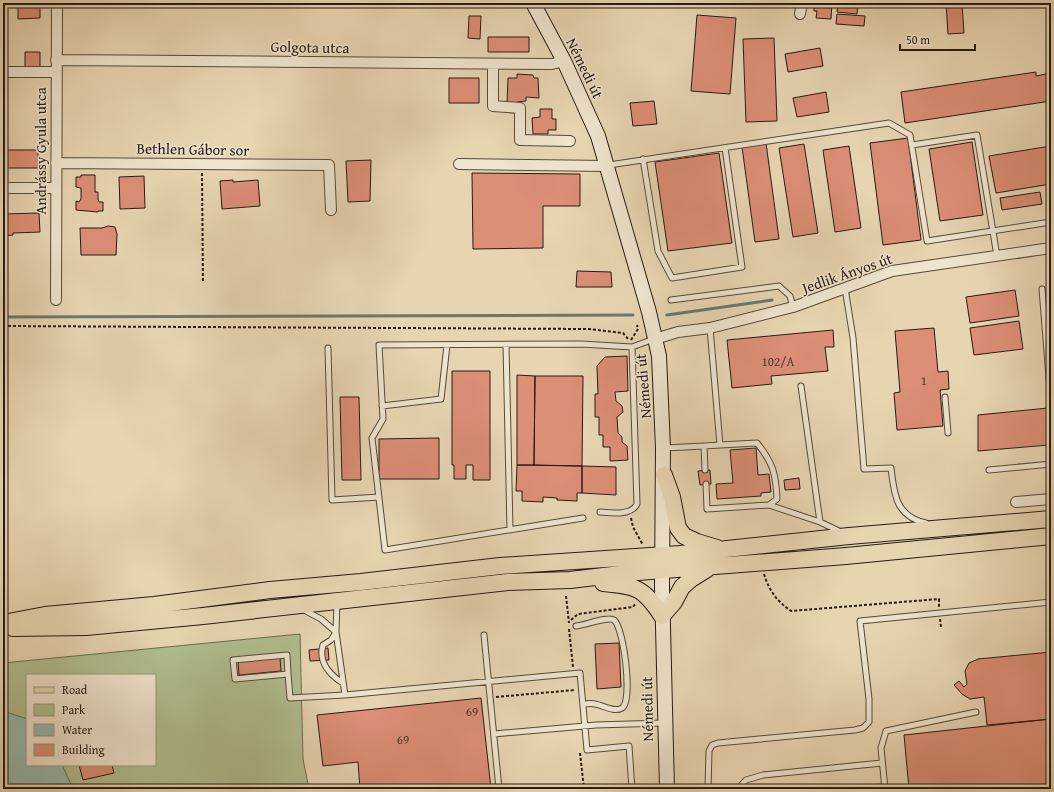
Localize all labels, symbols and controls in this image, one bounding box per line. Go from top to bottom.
scale bar [900,26,975,52]
text: 50 m [906,31,930,48]
street label: Némedi út [561,34,609,102]
street label: Golgota utca [270,36,350,58]
street label: Andrássy Gyula utca [30,87,51,215]
street label: Bethlen Gábor sor [136,138,250,160]
street label: Jedlik Ányos út [797,248,896,299]
street label: Némedi út [630,352,656,419]
house number: 102/A [762,352,795,371]
house number: 1 [921,371,927,390]
legend [26,674,156,766]
street label: Némedi út [636,676,658,742]
text: Road [62,681,88,698]
text: Park [62,701,86,718]
house number: 69 [466,702,478,721]
text: Water [62,721,92,738]
house number: 69 [397,730,409,749]
text: Building [62,741,105,758]

